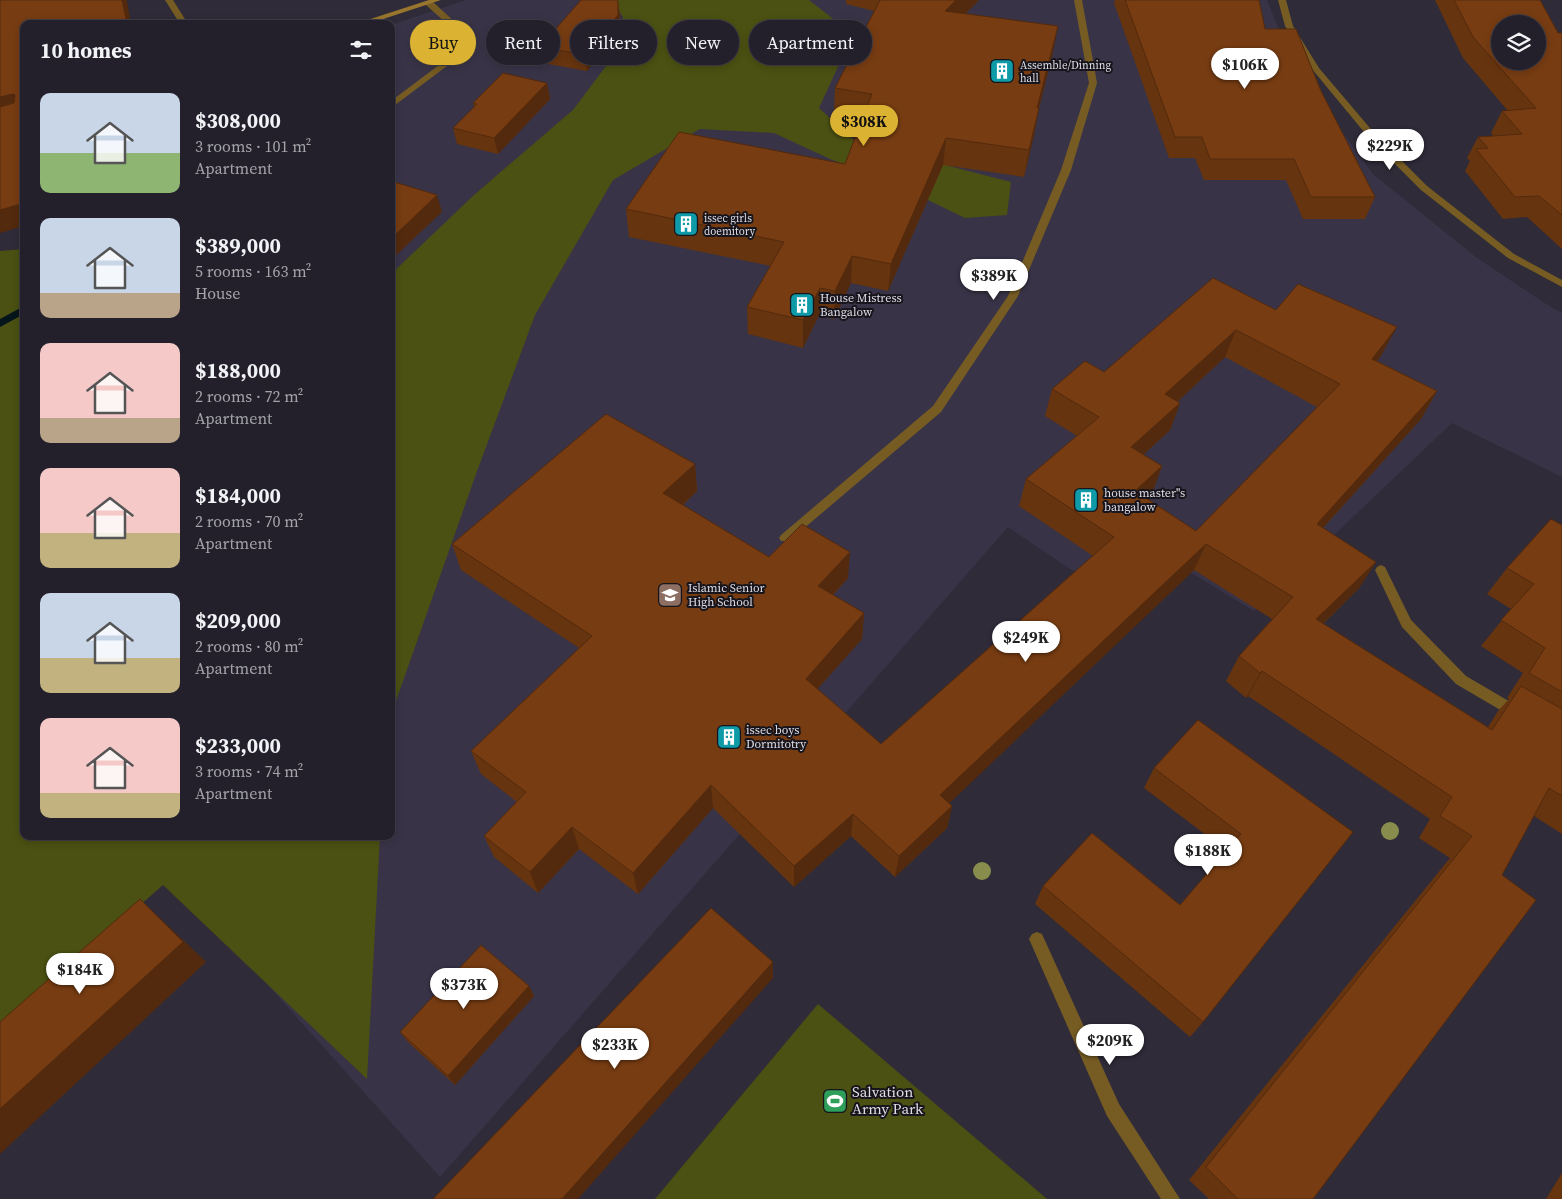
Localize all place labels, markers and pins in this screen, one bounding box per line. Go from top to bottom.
pin: $106K [1210,48,1280,90]
building icon: Assemble/Dinning hall [989,58,1015,84]
place label: Assemble/Dinning hall [1020,58,1111,86]
pin: $308K [829,104,899,147]
pin: $229K [1355,128,1425,171]
building icon: issec girls doemitory [673,211,699,237]
place label: issec girls doemitory [704,211,755,239]
pin: $389K [959,258,1029,301]
place label: House Mistress Bangalow [820,290,902,320]
building icon: House Mistress Bangalow [789,292,815,318]
place label: house master"s bangalow [1104,485,1185,515]
building icon: house master"s bangalow [1073,487,1099,513]
place label: Islamic Senior High School [688,580,765,610]
school or university icon: Islamic Senior High School [657,582,683,608]
pin: $249K [991,620,1061,663]
place label: issec boys Dormitotry [746,722,807,752]
building icon: issec boys Dormitotry [716,724,742,750]
pin: $188K [1173,834,1243,876]
pin: $184K [45,952,115,995]
pin: $373K [429,968,499,1010]
pin: $209K [1075,1024,1145,1066]
pin: $233K [580,1028,650,1070]
place label: Salvation Army Park [852,1081,924,1119]
sports icon: Salvation Army Park [822,1088,848,1114]

